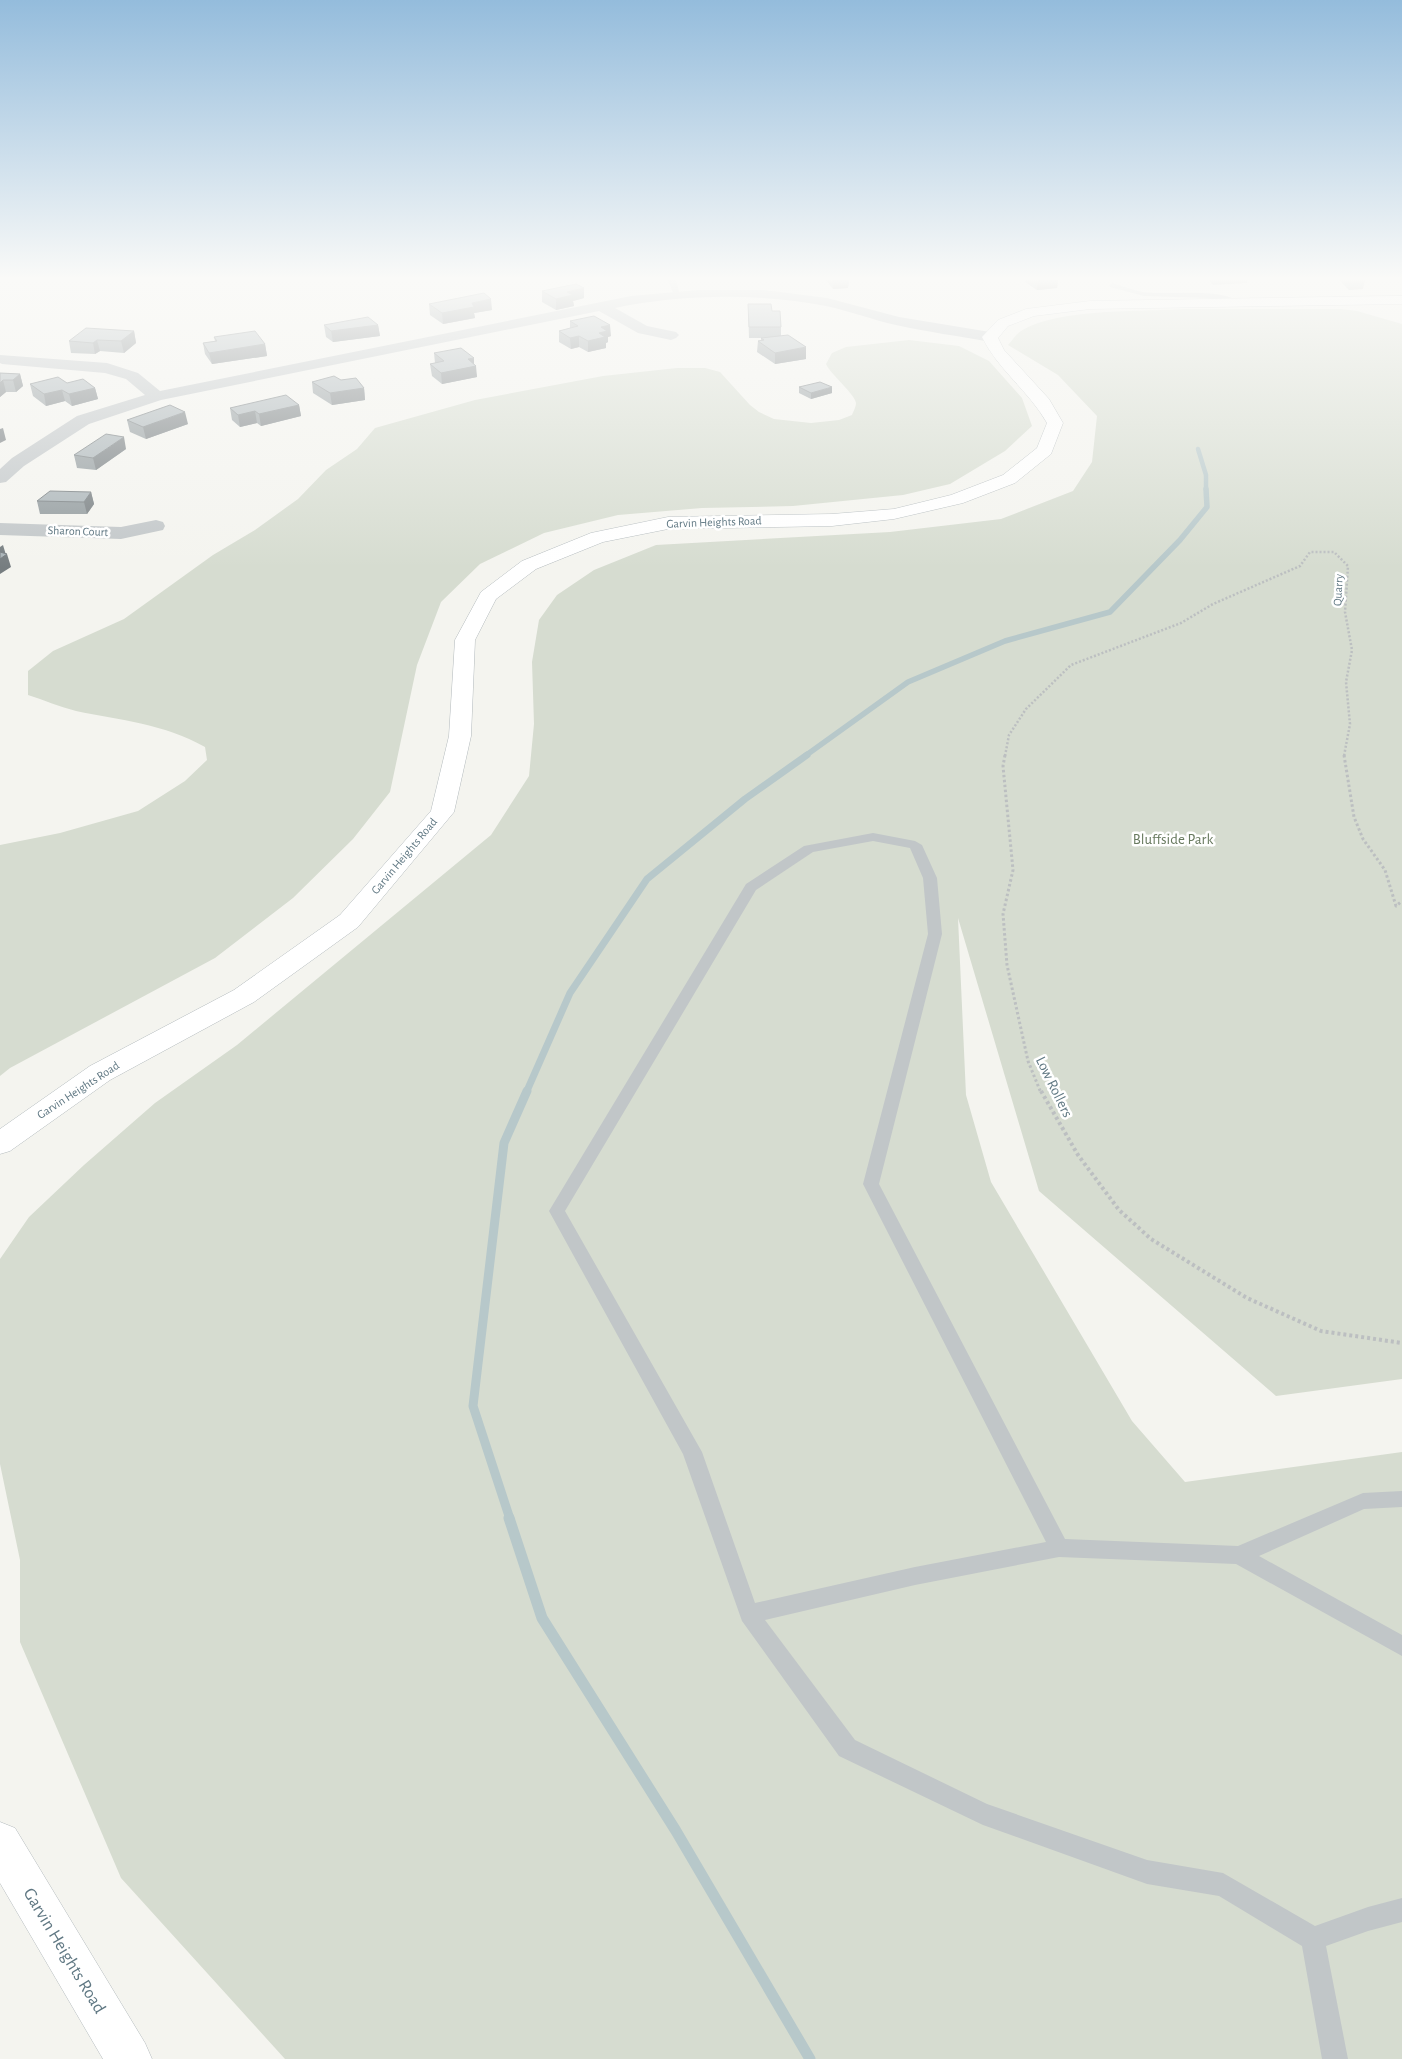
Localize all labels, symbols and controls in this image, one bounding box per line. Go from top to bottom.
street label: Garvin Heights Road [666,514,762,530]
street label: Sharon Court [47,524,109,538]
street label: Quarry [1331,574,1346,606]
street label: Garvin Heights Road [369,816,439,896]
park label: Bluffside Park [1133,832,1213,847]
street label: Low Rollers [1033,1054,1075,1120]
street label: Garvin Heights Road [35,1059,121,1121]
street label: Garvin Heights Road [19,1885,109,2017]

